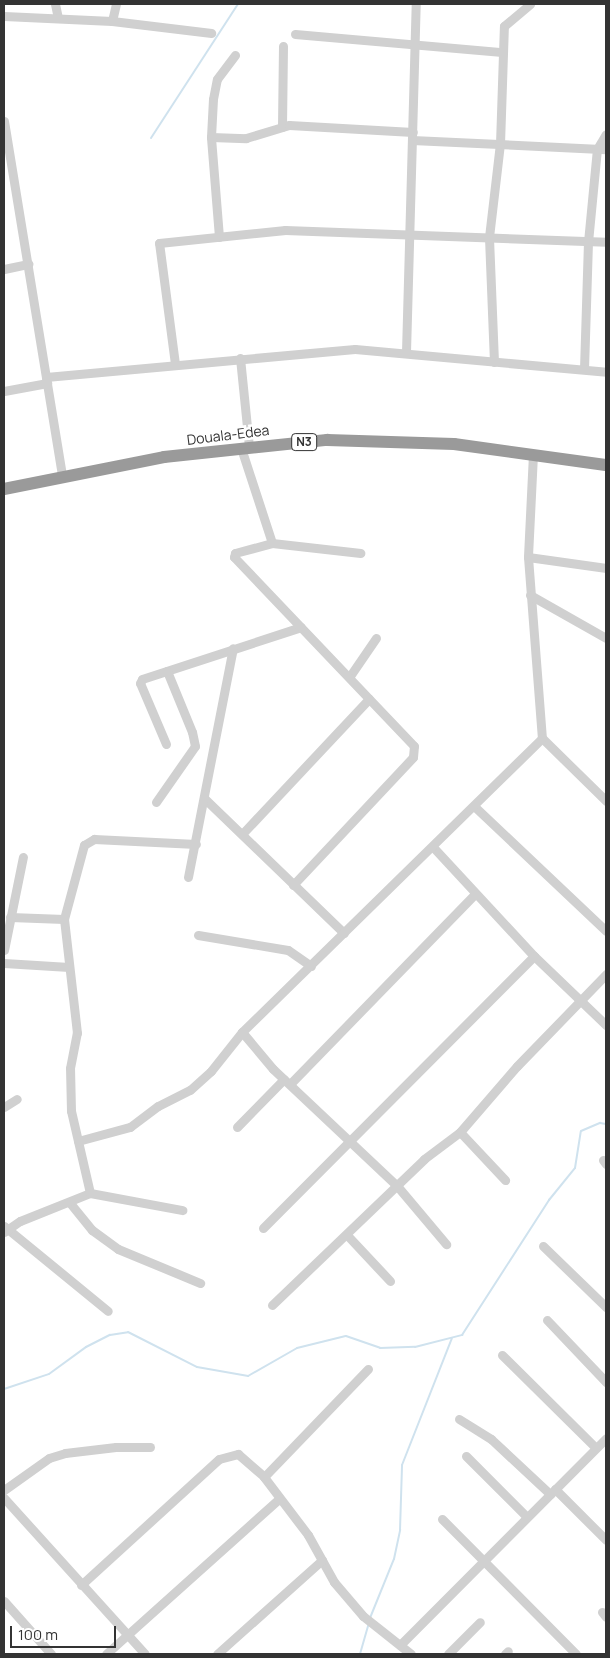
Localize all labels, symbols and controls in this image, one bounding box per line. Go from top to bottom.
street label: Douala-Edea [186,422,270,448]
road number: N3 [290,432,318,452]
scale bar [12,1616,119,1648]
text: 100 m [18,1624,58,1645]

